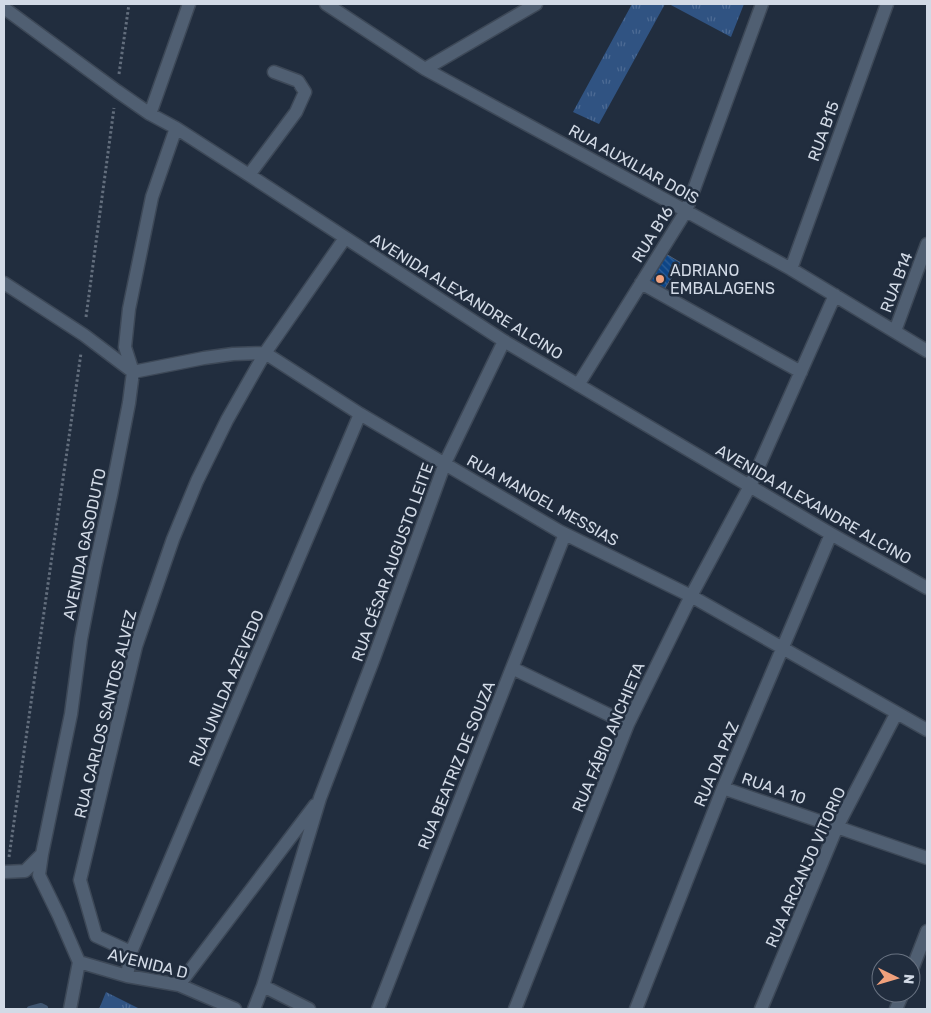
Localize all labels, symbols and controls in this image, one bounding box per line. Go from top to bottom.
street label: RUA B15 [804,98,843,164]
street label: RUA AUXILIAR DOIS [565,121,702,208]
street label: RUA B16 [628,202,677,266]
street label: AVENIDA ALEXANDRE ALCINO [367,229,566,364]
street label: RUA B14 [876,249,917,315]
place label: ADRIANO EMBALAGENS [670,261,775,298]
marker: ADRIANO EMBALAGENS [654,273,666,285]
street label: AVENIDA ALEXANDRE ALCINO [712,440,915,568]
street label: RUA MANOEL MESSIAS [464,451,622,550]
street label: RUA CÉSAR AUGUSTO LEITE [348,460,437,664]
street label: AVENIDA GASODUTO [59,466,110,622]
street label: RUA UNILDA AZEVEDO [185,607,268,769]
street label: RUA CARLOS SANTOS ALVEZ [70,608,141,820]
street label: RUA FÁBIO ANCHIETA [568,659,649,815]
street label: RUA BEATRIZ DE SOUZA [414,678,499,852]
street label: RUA DA PAZ [690,719,743,810]
street label: RUA A 10 [739,769,808,808]
street label: RUA ARCANJO VITORIO [761,784,849,950]
street label: AVENIDA D [106,944,190,983]
north arrow [871,953,921,1003]
text: N [900,973,917,985]

